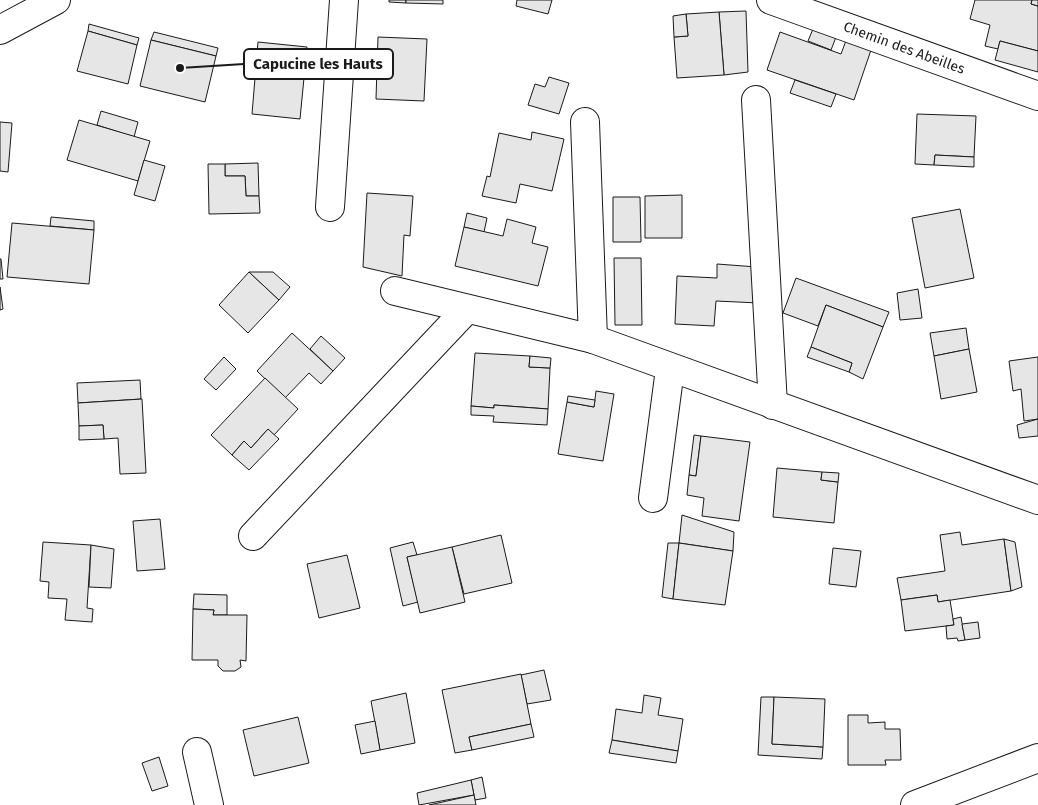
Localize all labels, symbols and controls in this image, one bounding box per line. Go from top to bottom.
street label: Chemin des Abeilles [841,18,967,78]
callout: Capucine les Hauts [244,49,393,79]
text: Capucine les Hauts [253,55,383,73]

